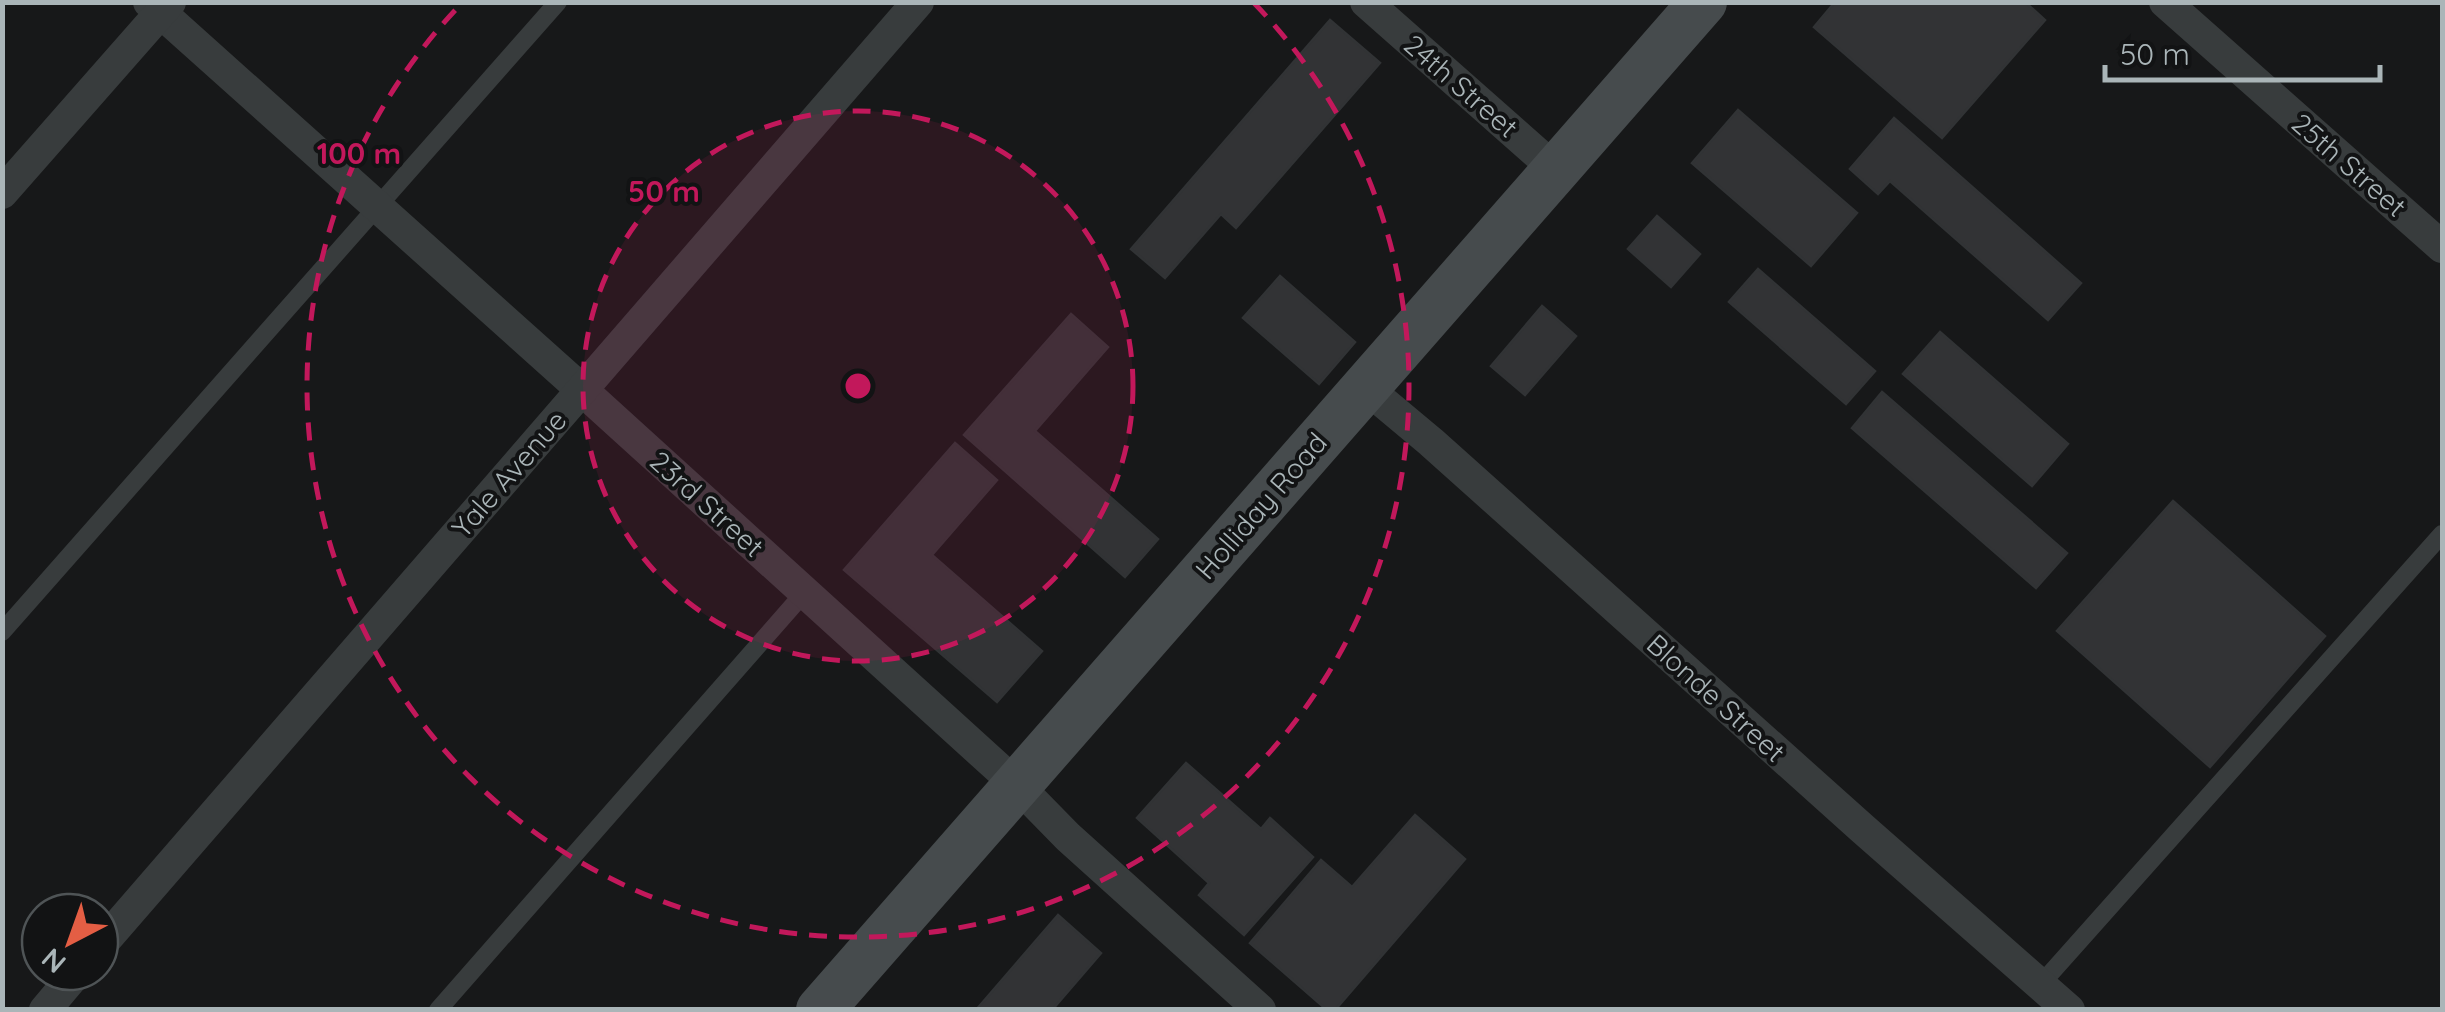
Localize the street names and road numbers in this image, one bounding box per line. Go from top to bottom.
street label: 24th Street [1397,27,1525,145]
street label: 25th Street [2285,105,2414,224]
street label: Yale Avenue [444,403,573,544]
street label: Holliday Road [1187,425,1334,586]
street label: 23rd Street [643,443,772,564]
street label: Blonde Street [1640,626,1793,769]

